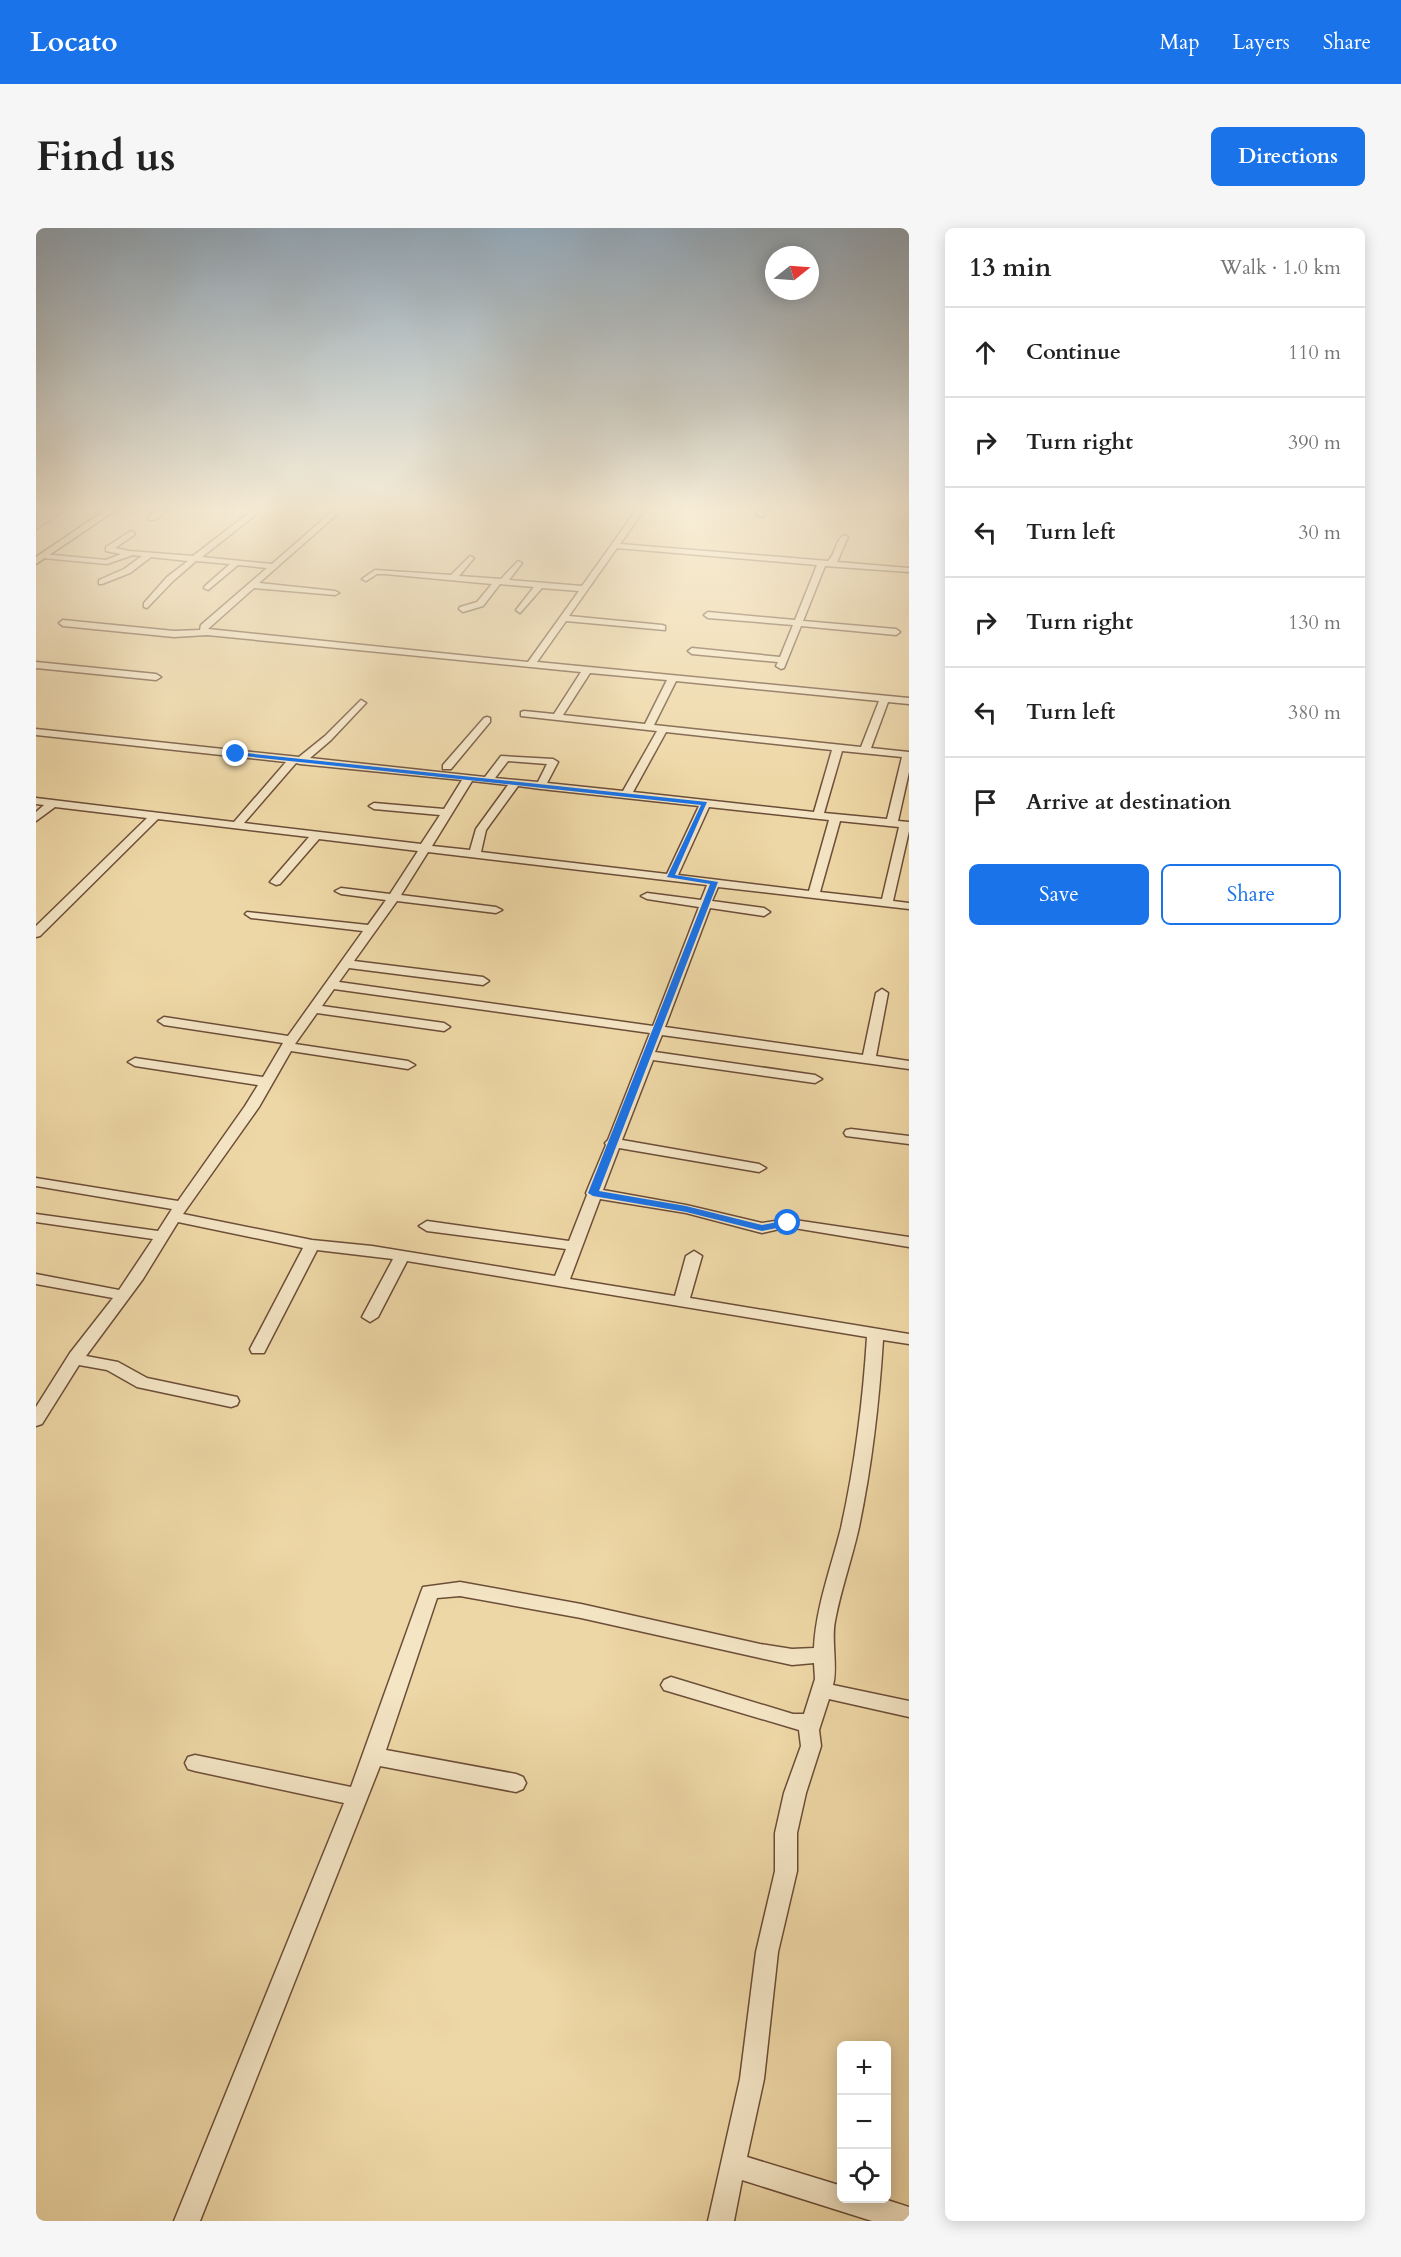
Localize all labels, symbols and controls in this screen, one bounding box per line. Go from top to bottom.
text: Locato [30,23,118,61]
text: Map [1160,28,1200,57]
text: Layers [1233,28,1290,57]
text: Share [1323,28,1371,57]
button: Directions [1211,127,1365,186]
text: Find us [36,128,176,185]
north arrow [765,246,819,300]
text: 13 min [969,250,1052,285]
text: Walk · 1.0 km [1220,254,1341,281]
icon: ahead [969,336,1002,369]
text: Continue [1026,337,1121,367]
text: 110 m [1288,339,1341,366]
icon: right [969,426,1002,459]
text: Turn right [1026,427,1133,457]
text: 390 m [1288,429,1341,456]
icon: left [969,516,1002,549]
text: Turn left [1026,517,1115,547]
text: 30 m [1298,519,1341,546]
icon: right [969,606,1002,639]
text: Turn right [1026,607,1133,637]
text: 130 m [1288,609,1341,636]
icon: left [969,696,1002,729]
text: Turn left [1026,697,1115,727]
text: 380 m [1288,699,1341,726]
route end [222,740,248,766]
icon: arrive [969,786,1002,819]
text: Arrive at destination [1026,787,1231,817]
button: Save [969,864,1149,925]
button: Share [1161,864,1341,925]
route start [774,1209,800,1235]
map controls [837,2041,891,2203]
button: + [837,2041,891,2095]
button: − [837,2095,891,2149]
button: locate [837,2149,891,2203]

